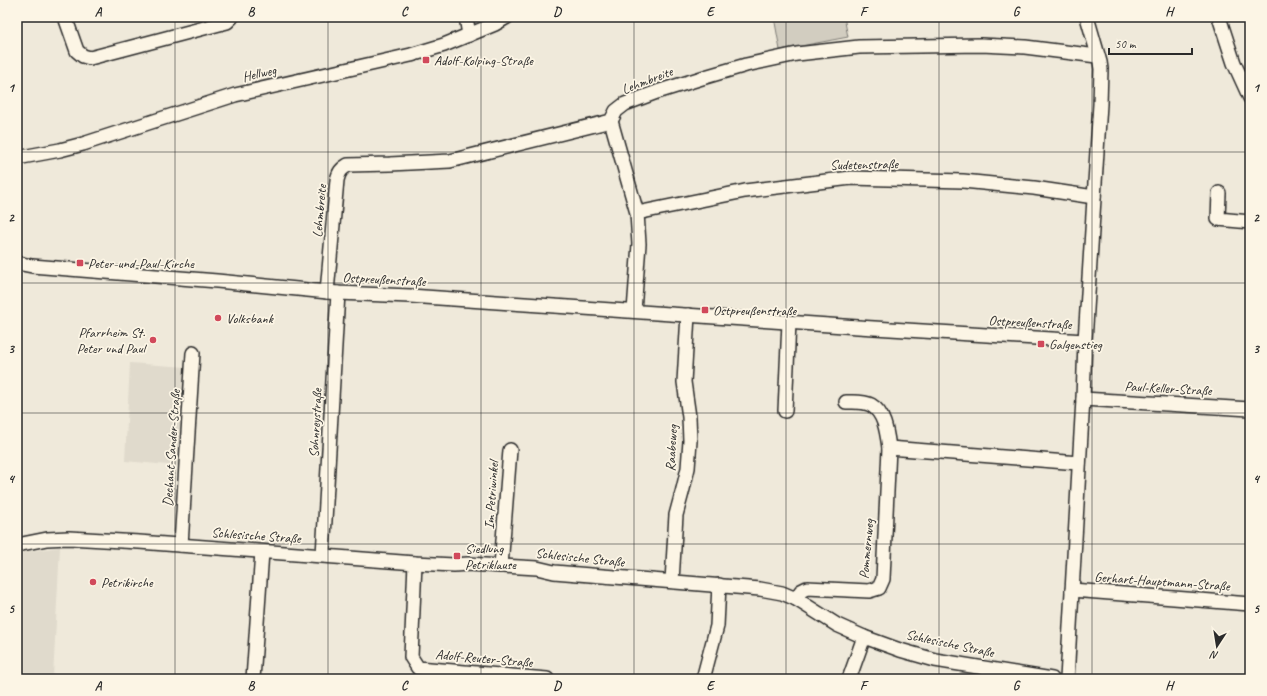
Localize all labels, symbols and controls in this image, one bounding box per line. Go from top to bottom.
text: A [95,4,103,20]
text: B [248,4,256,20]
text: C [401,4,409,20]
text: D [553,4,562,20]
text: E [707,4,716,20]
text: F [860,4,869,20]
text: G [1013,4,1021,20]
text: H [1165,4,1175,20]
scale bar [1109,30,1192,56]
text: 50 m [1115,36,1137,52]
place label: Adolf-Kolping-Straße [434,52,534,69]
marker: Adolf-Kolping-Straße [421,55,431,65]
street label: Hellweg [241,61,279,86]
street label: Lehmbreite [619,63,676,98]
text: 1 [8,80,16,96]
text: 1 [1253,80,1261,96]
street label: Sudetenstraße [830,155,900,174]
street label: Lehmbreite [309,182,330,238]
text: 2 [8,210,15,226]
text: 2 [1253,210,1260,226]
place label: Peter-und-Paul-Kirche [88,255,195,272]
marker: Peter-und-Paul-Kirche [75,258,85,268]
street label: Ostpreußenstraße [342,269,427,290]
place label: Ostpreußenstraße [713,302,798,319]
marker: Ostpreußenstraße [700,305,710,315]
place label: Volksbank [226,310,274,327]
street label: Ostpreußenstraße [988,312,1073,333]
marker: Volksbank [213,313,223,323]
place label: Pfarrheim St. Peter und Paul [77,324,148,357]
marker: Pfarrheim St. Peter und Paul [148,335,158,345]
place label: Galgenstieg [1049,336,1103,353]
marker: Galgenstieg [1036,339,1046,349]
text: 3 [8,341,15,357]
text: 3 [1253,341,1260,357]
street label: Paul-Keller-Straße [1124,378,1213,399]
street label: Sohnreystraße [305,387,326,458]
street label: Dechant-Sander-Straße [159,388,184,507]
street label: Raabeweg [662,423,681,472]
street label: Im Petriwinkel [481,458,503,530]
text: 4 [8,471,16,487]
text: 4 [1253,471,1261,487]
street label: Pommernweg [855,517,878,580]
street label: Schlesische Straße [211,524,303,547]
place label: Siedlung Petriklause [465,540,517,573]
street label: Schlesische Straße [535,544,627,571]
marker: Siedlung Petriklause [452,551,462,561]
street label: Gerhart-Hauptmann-Straße [1094,568,1232,595]
place label: Petrikirche [101,574,154,591]
marker: Petrikirche [88,577,98,587]
text: 5 [8,601,15,617]
text: 5 [1253,601,1260,617]
street label: Schlesische Straße [904,626,997,661]
north arrow [1197,626,1237,666]
street label: Adolf-Reuter-Straße [435,646,535,671]
text: N [1208,648,1220,663]
text: A [95,678,103,694]
text: B [248,678,256,694]
text: C [401,678,409,694]
text: D [553,678,562,694]
text: E [707,678,716,694]
text: F [860,678,869,694]
text: G [1013,678,1021,694]
text: H [1165,678,1175,694]

